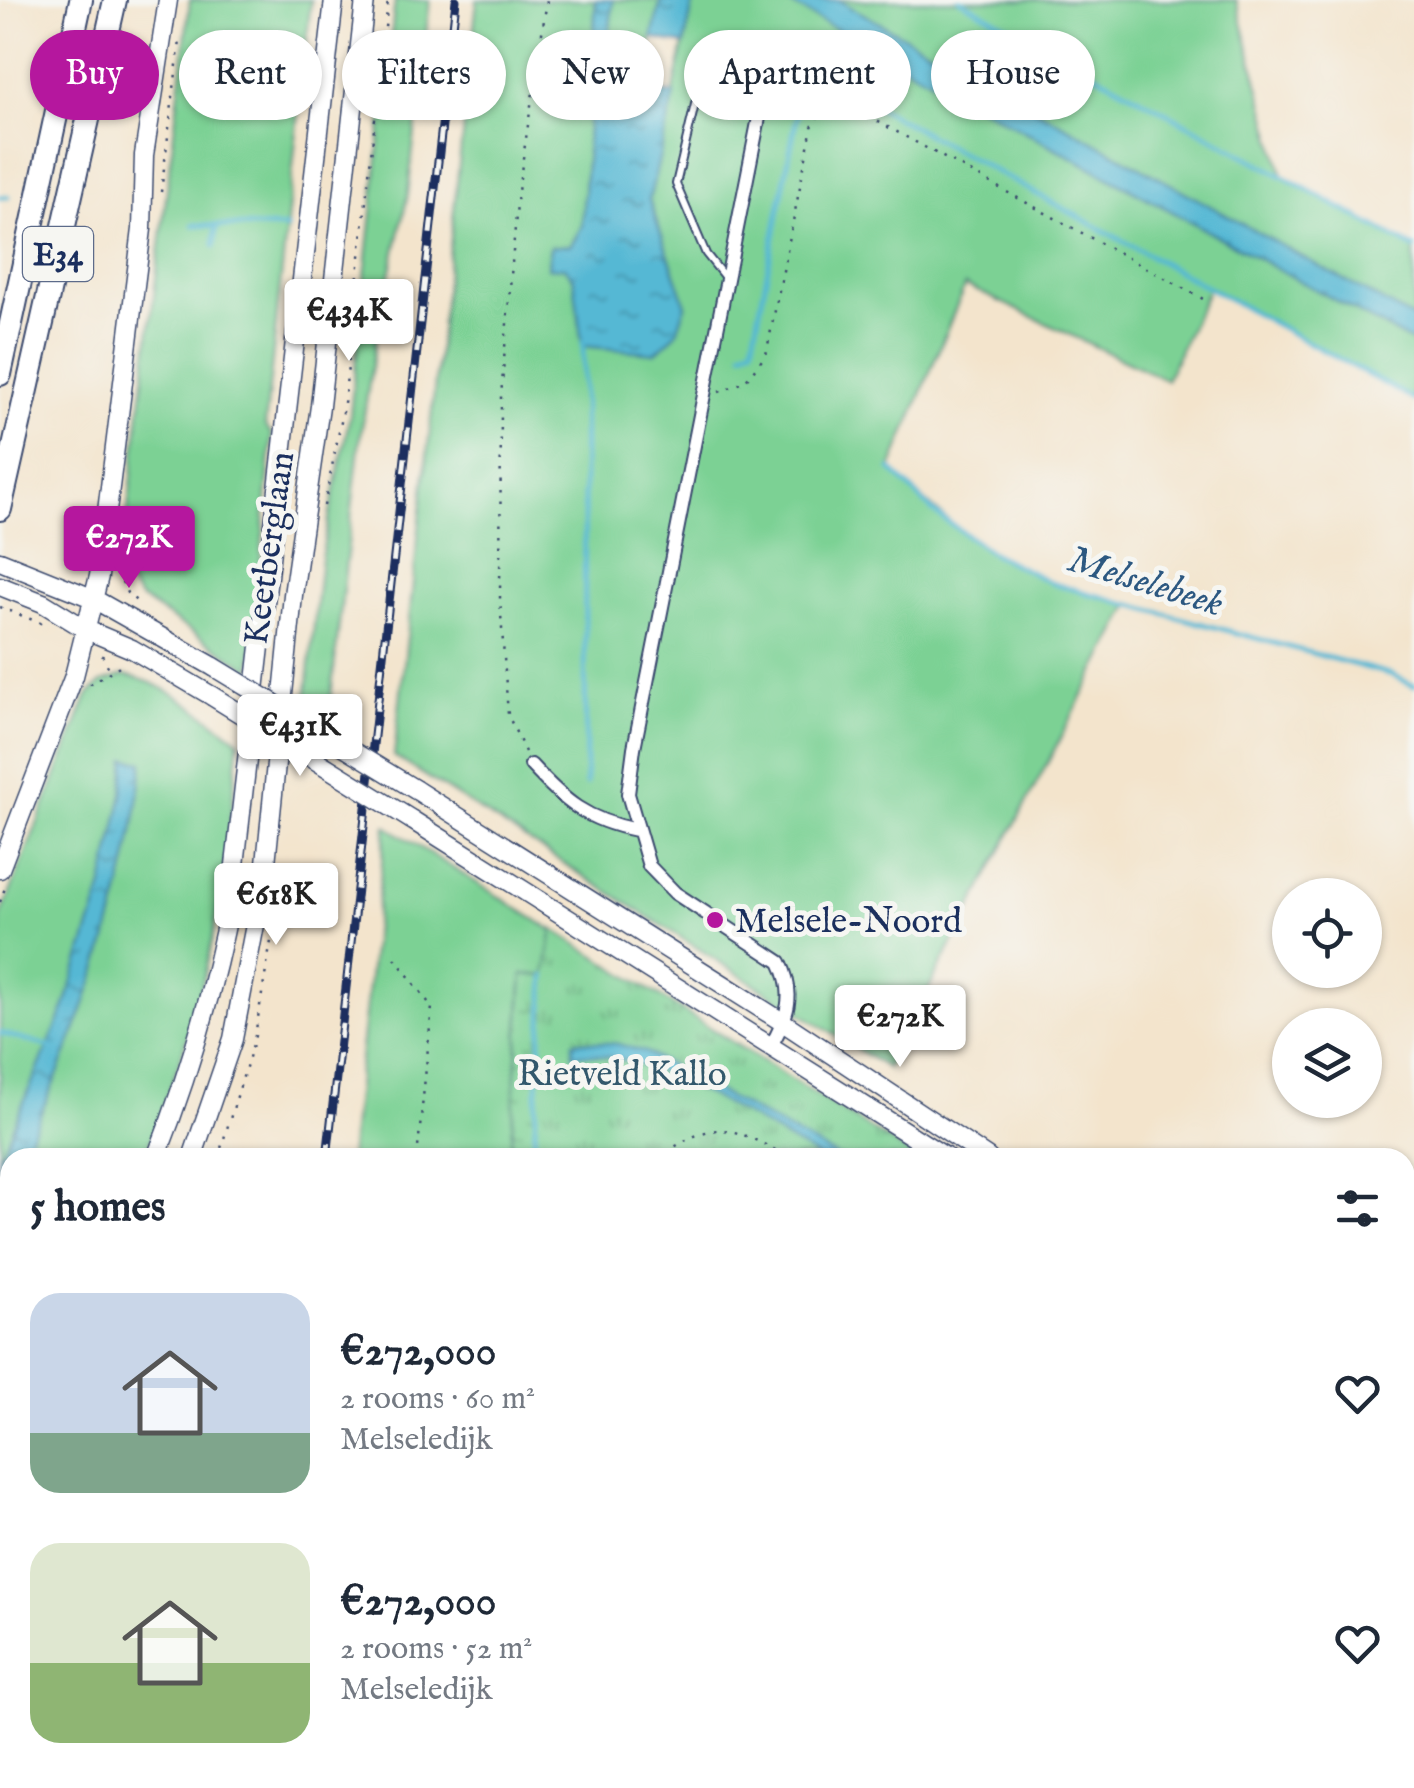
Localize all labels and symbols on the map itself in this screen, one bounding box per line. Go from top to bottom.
road number: E34 [23,227,93,281]
pin: €434K [279,279,419,364]
street label: Keetberglaan [235,449,306,648]
pin: €272K [59,506,199,591]
water label: Melselebeek [1062,537,1229,629]
pin: €431K [230,694,370,779]
pin: €618K [206,863,346,948]
place label: Melsele-Noord [735,900,962,945]
marker: Melsele-Noord [704,909,726,931]
pin: €272K [830,985,970,1070]
park label: Rietveld Kallo [517,1053,727,1098]

